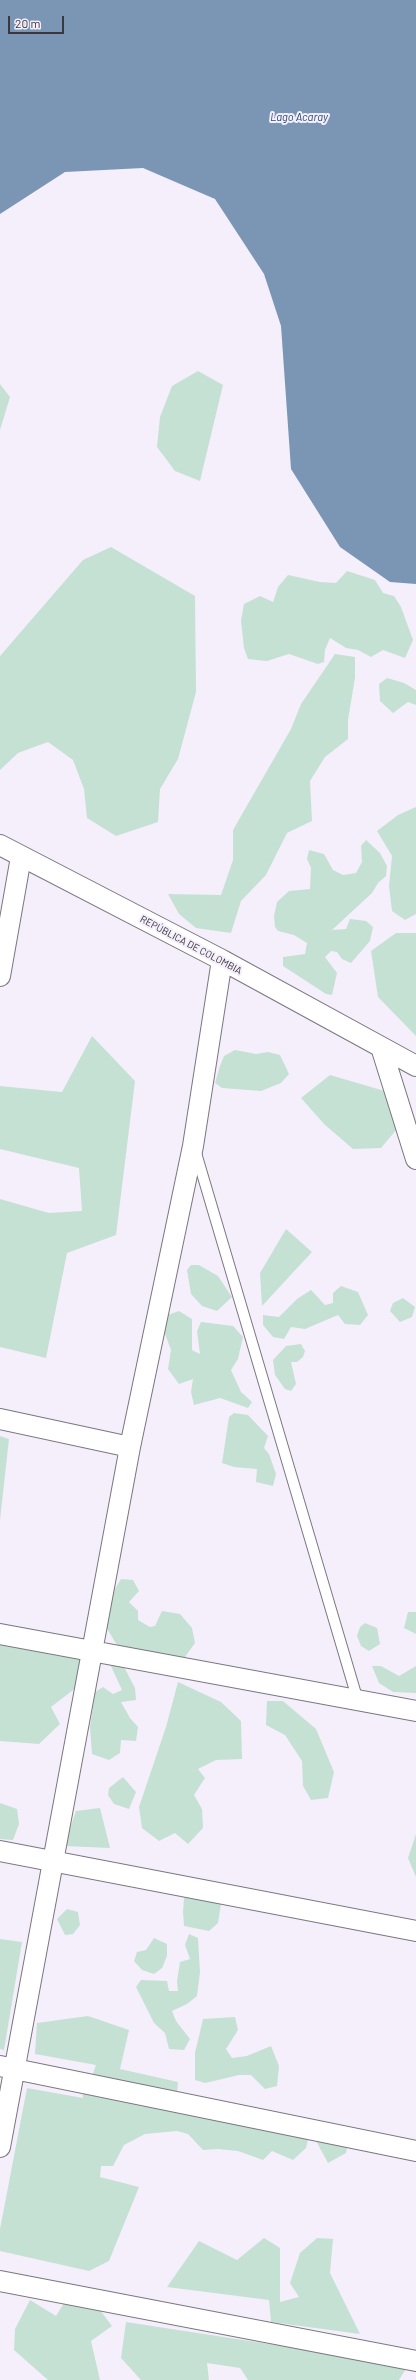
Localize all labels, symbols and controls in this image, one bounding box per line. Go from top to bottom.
scale bar [10,8,66,34]
text: 20 m [15,16,41,30]
water label: Lago Acaray [270,110,328,124]
street label: REPÚBLICA DE COLOMBIA [138,913,244,977]

